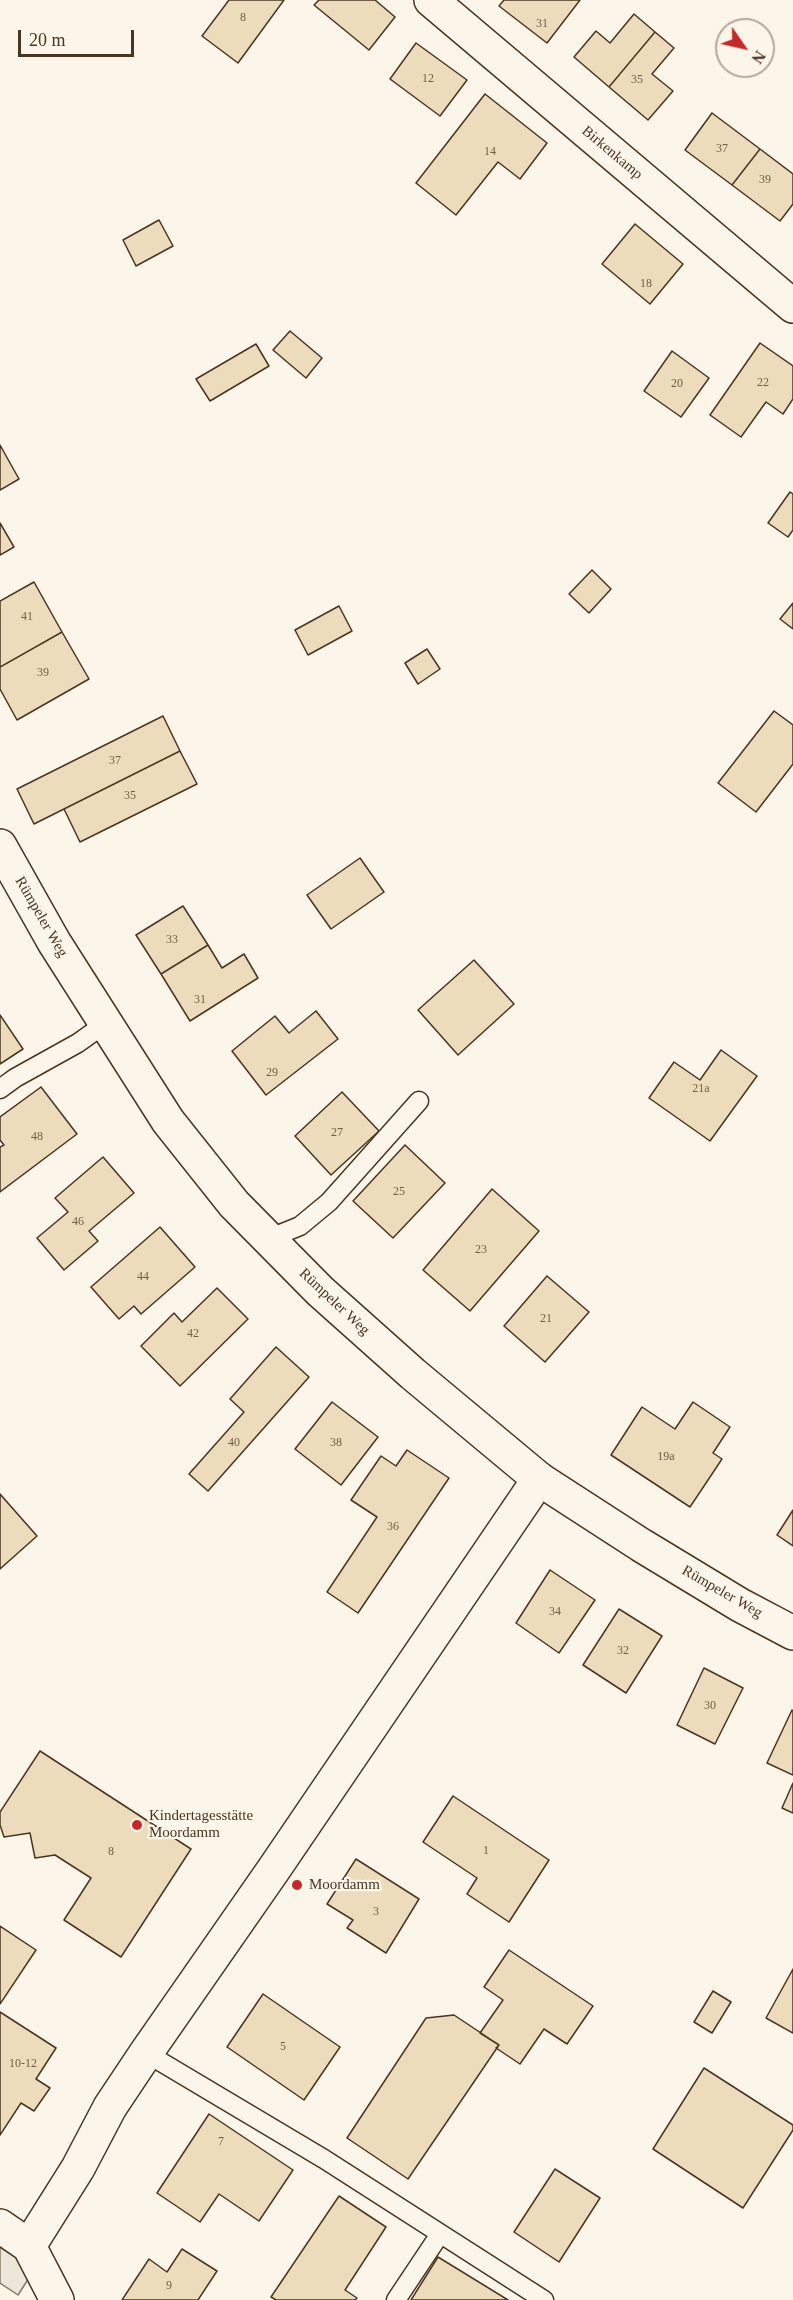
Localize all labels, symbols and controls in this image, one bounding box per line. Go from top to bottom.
house number: 8 [240,11,246,25]
house number: 31 [536,17,548,31]
scale bar [21,18,136,56]
north arrow [715,18,775,78]
text: 20 m [29,30,66,50]
text: N [748,48,769,67]
house number: 12 [422,72,434,86]
house number: 35 [631,73,643,87]
street label: Birkenkamp [578,122,646,184]
house number: 37 [716,142,728,156]
house number: 14 [484,145,496,159]
house number: 39 [759,173,771,187]
house number: 18 [640,277,652,291]
house number: 22 [757,376,769,390]
house number: 20 [671,377,683,391]
house number: 41 [21,610,33,624]
house number: 39 [37,666,49,680]
house number: 37 [109,754,121,768]
house number: 35 [124,789,136,803]
street label: Rümpeler Weg [11,874,71,960]
house number: 33 [166,933,178,947]
house number: 31 [194,993,206,1007]
house number: 29 [266,1066,278,1080]
house number: 21a [692,1082,710,1096]
house number: 27 [331,1126,343,1140]
house number: 48 [31,1130,43,1144]
house number: 25 [393,1185,405,1199]
house number: 46 [72,1215,84,1229]
house number: 23 [475,1243,487,1257]
street label: Rümpeler Weg [295,1265,373,1339]
house number: 44 [137,1270,149,1284]
house number: 21 [540,1312,552,1326]
house number: 42 [187,1327,199,1341]
house number: 40 [228,1436,240,1450]
house number: 38 [330,1436,342,1450]
house number: 19a [657,1450,675,1464]
house number: 36 [387,1520,399,1534]
street label: Rümpeler Weg [679,1562,765,1622]
house number: 34 [549,1605,561,1619]
house number: 32 [617,1644,629,1658]
house number: 30 [704,1699,716,1713]
place label: Kindertagesstätte Moordamm [149,1807,253,1842]
marker: Kindertagesstätte Moordamm [130,1818,144,1832]
house number: 1 [483,1844,489,1858]
house number: 8 [108,1845,114,1859]
place label: Moordamm [309,1876,380,1894]
marker: Moordamm [290,1878,304,1892]
house number: 3 [373,1905,379,1919]
house number: 5 [280,2040,286,2054]
house number: 10-12 [9,2057,37,2071]
house number: 7 [218,2135,224,2149]
house number: 9 [166,2279,172,2293]

